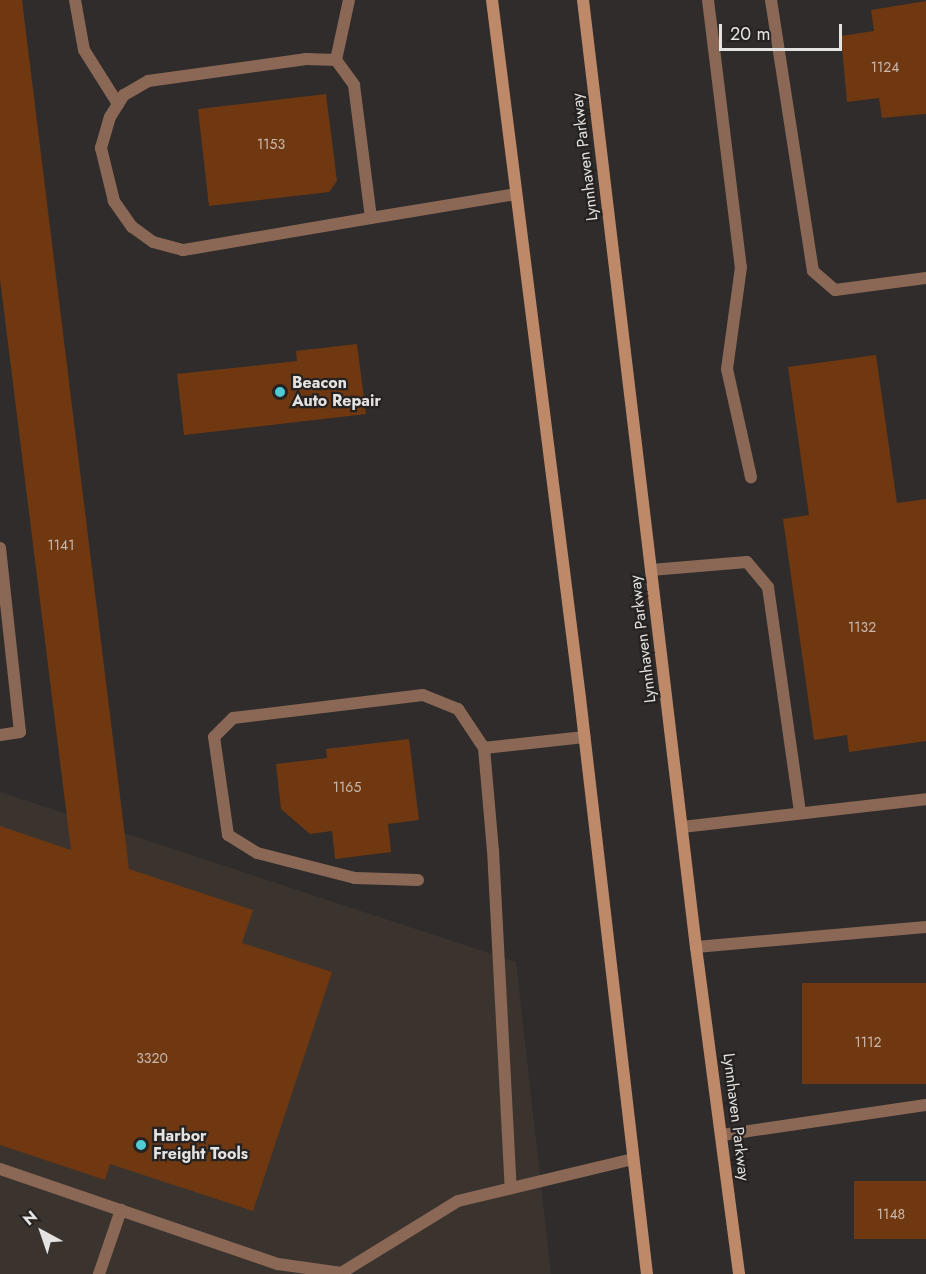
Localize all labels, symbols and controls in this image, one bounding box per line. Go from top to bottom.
scale bar [722,12,845,50]
text: 20 m [730,21,770,47]
house number: 1124 [871,59,899,75]
street label: Lynnhaven Parkway [568,92,602,222]
house number: 1153 [257,136,285,152]
place label: Beacon Auto Repair [292,373,381,411]
marker: Beacon Auto Repair [273,385,287,399]
house number: 1141 [47,537,75,553]
street label: Lynnhaven Parkway [626,574,660,704]
house number: 1132 [848,619,876,635]
house number: 1165 [333,779,361,795]
house number: 1112 [855,1034,881,1050]
house number: 3320 [136,1050,168,1066]
street label: Lynnhaven Parkway [719,1052,753,1182]
place label: Harbor Freight Tools [153,1126,248,1164]
marker: Harbor Freight Tools [134,1138,148,1152]
north arrow [12,1202,72,1262]
text: N [18,1205,42,1231]
house number: 1148 [877,1206,905,1222]

